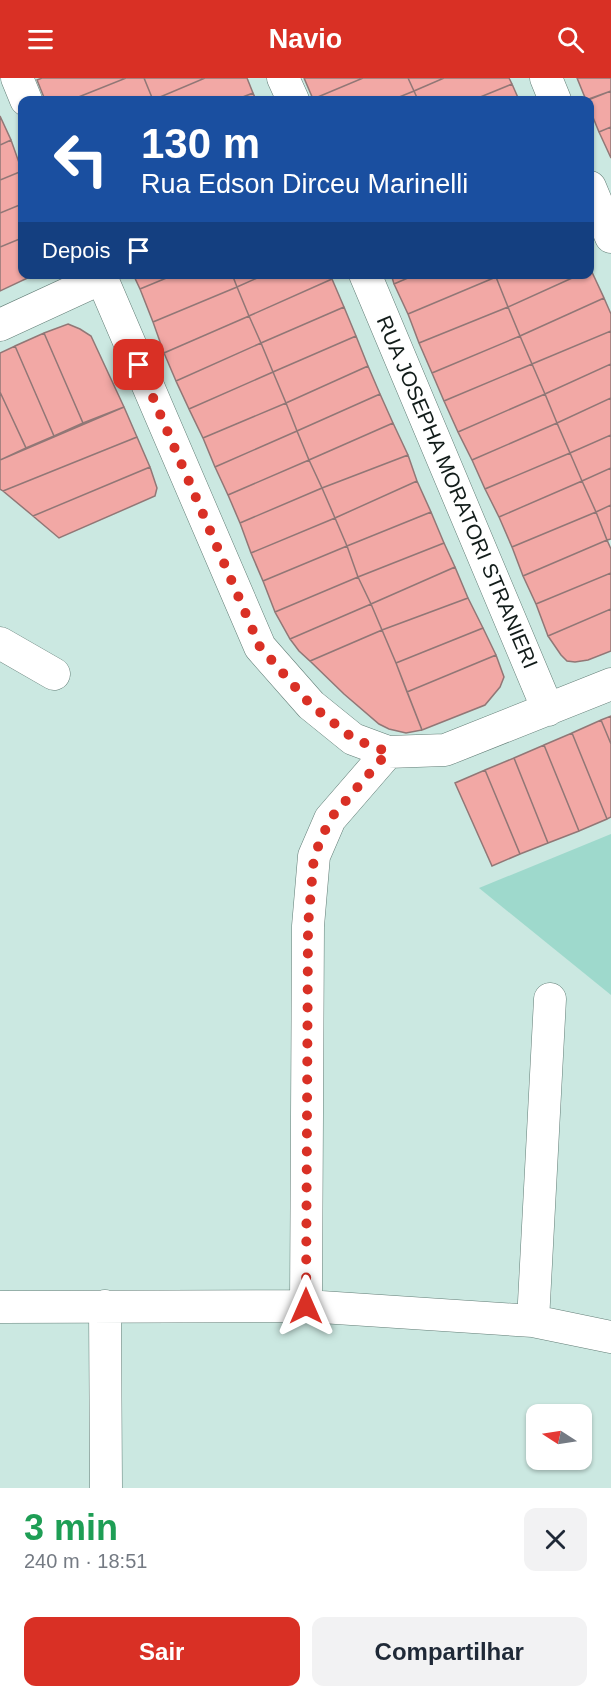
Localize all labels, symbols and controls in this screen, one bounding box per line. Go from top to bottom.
icon: menu [24,23,57,56]
icon: search [554,23,587,56]
text: Navio [269,24,342,54]
icon: left [42,120,120,198]
text: 130 m [141,120,260,167]
text: Rua Edson Dirceu Marinelli [141,169,468,199]
icon: arrive [122,234,155,267]
text: Depois [42,238,110,263]
street label: RUA JOSEPHA MORATORI STRANIERI [372,312,542,672]
pin [113,339,164,390]
icon: arrive [122,348,155,381]
position arrow [274,1274,338,1338]
north arrow [526,1404,592,1470]
map controls [526,1404,592,1470]
text: 3 min [24,1507,118,1548]
button: close [524,1508,587,1571]
text: 240 m · 18:51 [24,1550,147,1572]
button: Sair [24,1617,300,1686]
button: Compartilhar [312,1617,587,1686]

